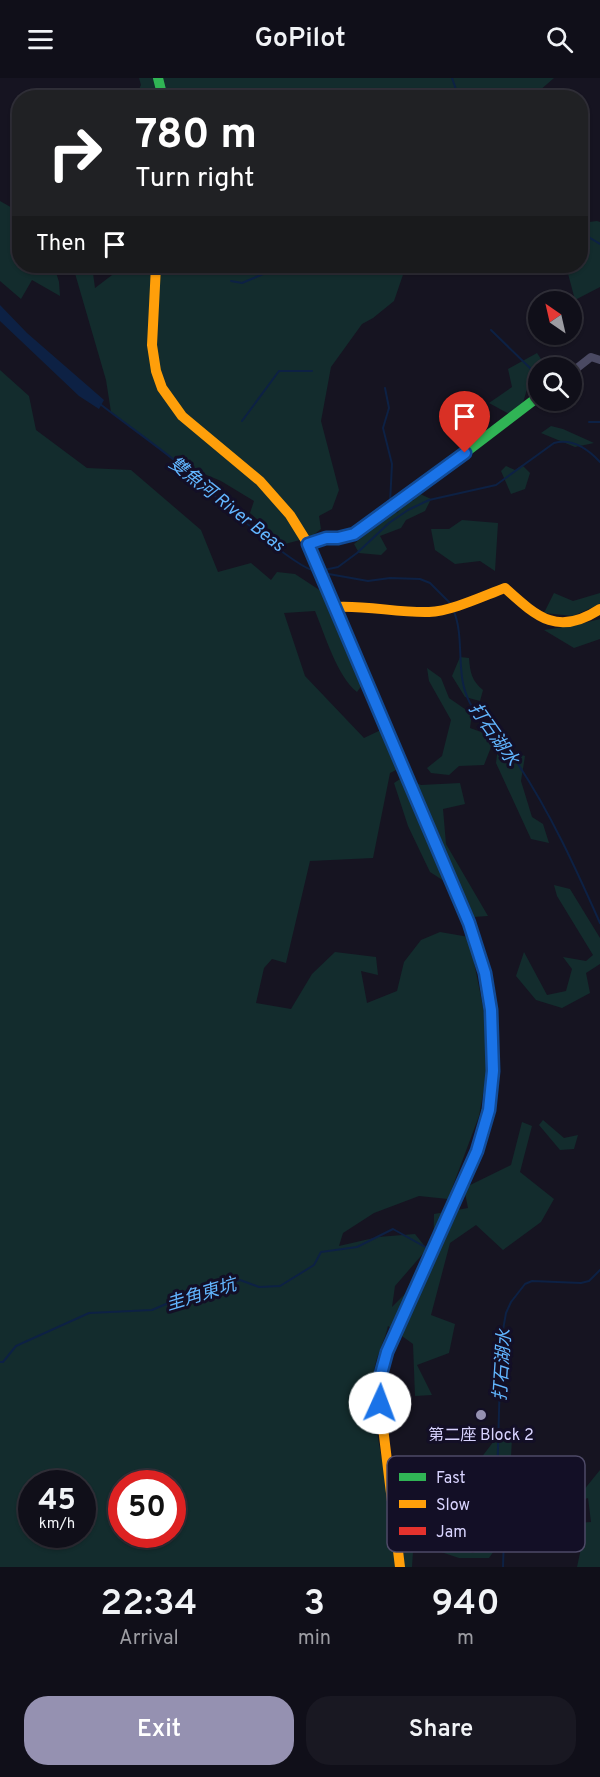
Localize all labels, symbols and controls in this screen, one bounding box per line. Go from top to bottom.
text: GoPilot [254,22,346,56]
icon: menu [24,23,57,56]
icon: search [543,23,576,56]
text: 780 m [135,110,257,163]
icon: right [36,114,114,192]
text: Turn right [135,162,254,196]
icon: arrive [98,228,131,261]
text: Then [36,231,86,258]
north arrow [528,291,582,345]
map controls [528,291,582,411]
button: search [528,357,582,411]
pin [439,391,490,453]
icon: arrive [448,400,481,433]
water label: 雙魚河 River Beas [163,453,289,558]
water label: 打石湖水 [463,699,523,772]
water label: 圭角東坑 [164,1273,242,1317]
water label: 打石湖水 [490,1327,518,1402]
position arrow [348,1371,412,1435]
marker: 第二座 Block 2 [474,1408,488,1422]
place label: 第二座 Block 2 [428,1426,534,1446]
legend [387,1456,585,1552]
text: Fast [436,1469,466,1489]
speed limit sign: 50 [108,1470,186,1548]
text: 45 [38,1483,76,1520]
text: Slow [436,1496,470,1516]
text: km/h [39,1515,75,1534]
text: Jam [436,1523,467,1543]
text: 22:34 [100,1582,197,1628]
text: 3 [304,1582,325,1628]
text: 940 [431,1582,500,1628]
text: Arrival [119,1626,179,1652]
text: min [298,1626,331,1652]
text: m [457,1626,474,1652]
button: Exit [24,1696,294,1765]
button: Share [306,1696,576,1765]

